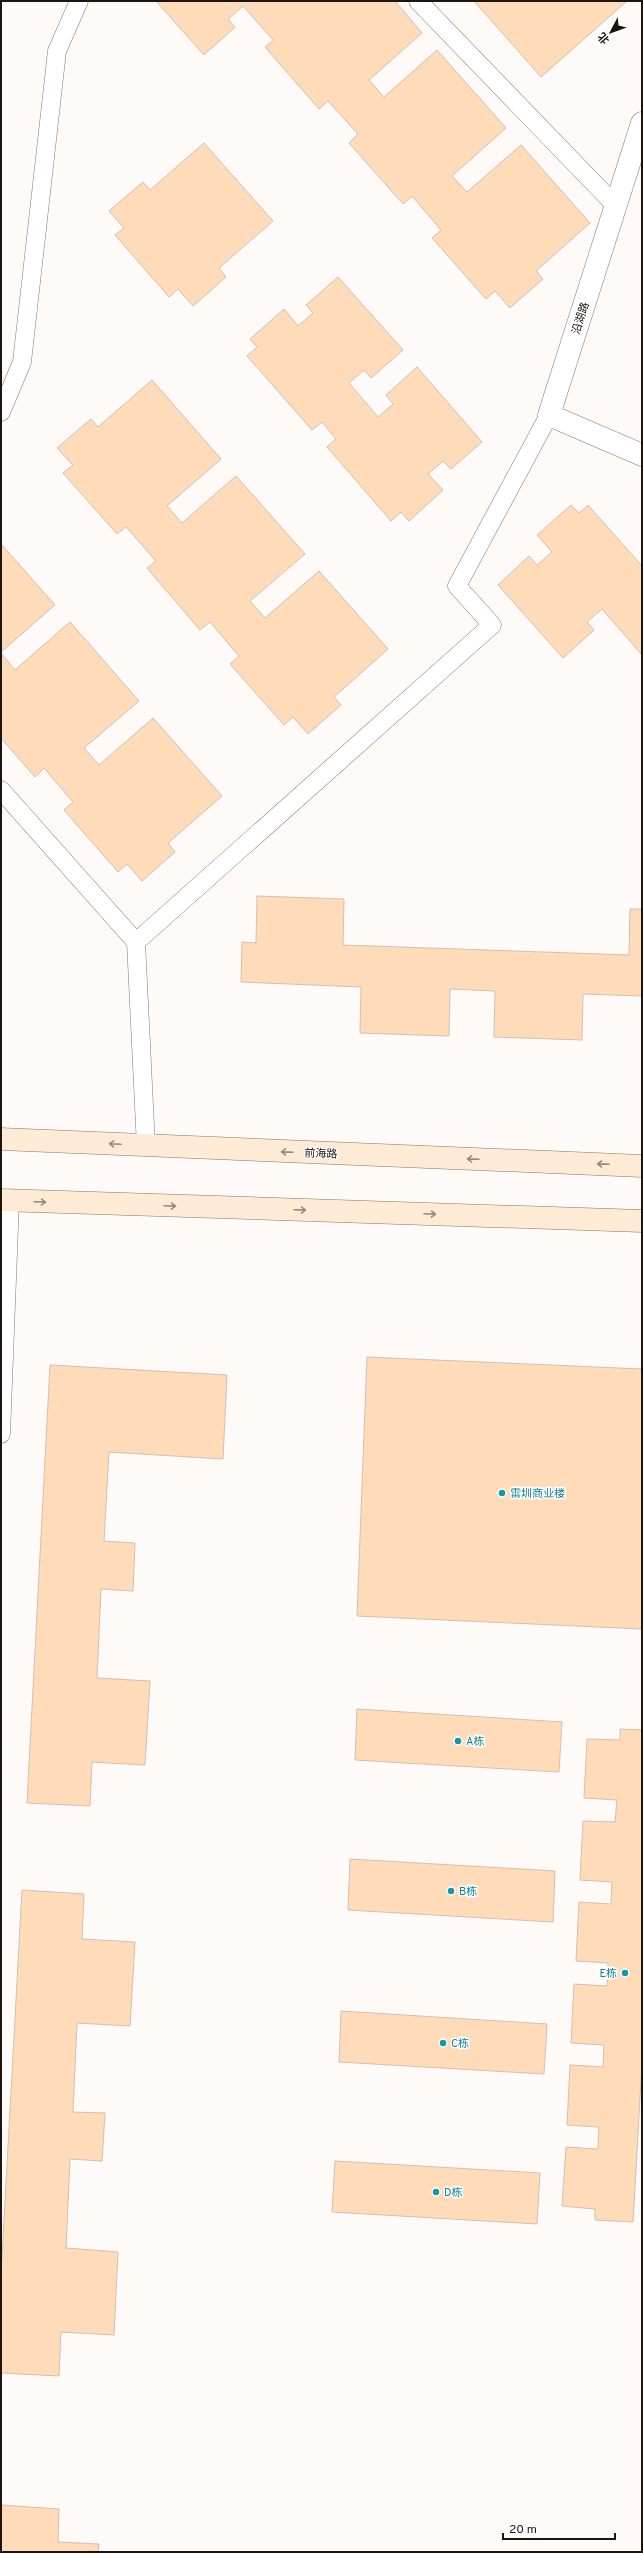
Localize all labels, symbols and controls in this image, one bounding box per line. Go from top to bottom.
north arrow [591,12,631,52]
text: 北 [595,29,613,47]
street label: 沿湖路 [569,300,593,336]
one-way arrow [109,1141,122,1148]
street label: 前海路 [304,1146,338,1162]
one-way arrow [281,1148,294,1155]
one-way arrow [467,1155,480,1163]
one-way arrow [597,1161,610,1168]
one-way arrow [33,1198,46,1205]
one-way arrow [163,1202,176,1210]
one-way arrow [293,1206,306,1214]
one-way arrow [423,1210,436,1218]
place label: 雷圳商业楼 [510,1487,565,1501]
marker: 雷圳商业楼 [497,1488,507,1498]
place label: A栋 [466,1735,484,1749]
marker: A栋 [453,1736,463,1746]
place label: B栋 [459,1885,477,1899]
marker: B栋 [446,1886,456,1896]
place label: E栋 [599,1967,617,1981]
marker: E栋 [620,1968,630,1978]
place label: C栋 [451,2037,469,2051]
marker: C栋 [438,2038,448,2048]
place label: D栋 [444,2186,463,2200]
marker: D栋 [431,2187,441,2197]
scale bar [503,2515,615,2541]
text: 20 m [509,2522,537,2538]

